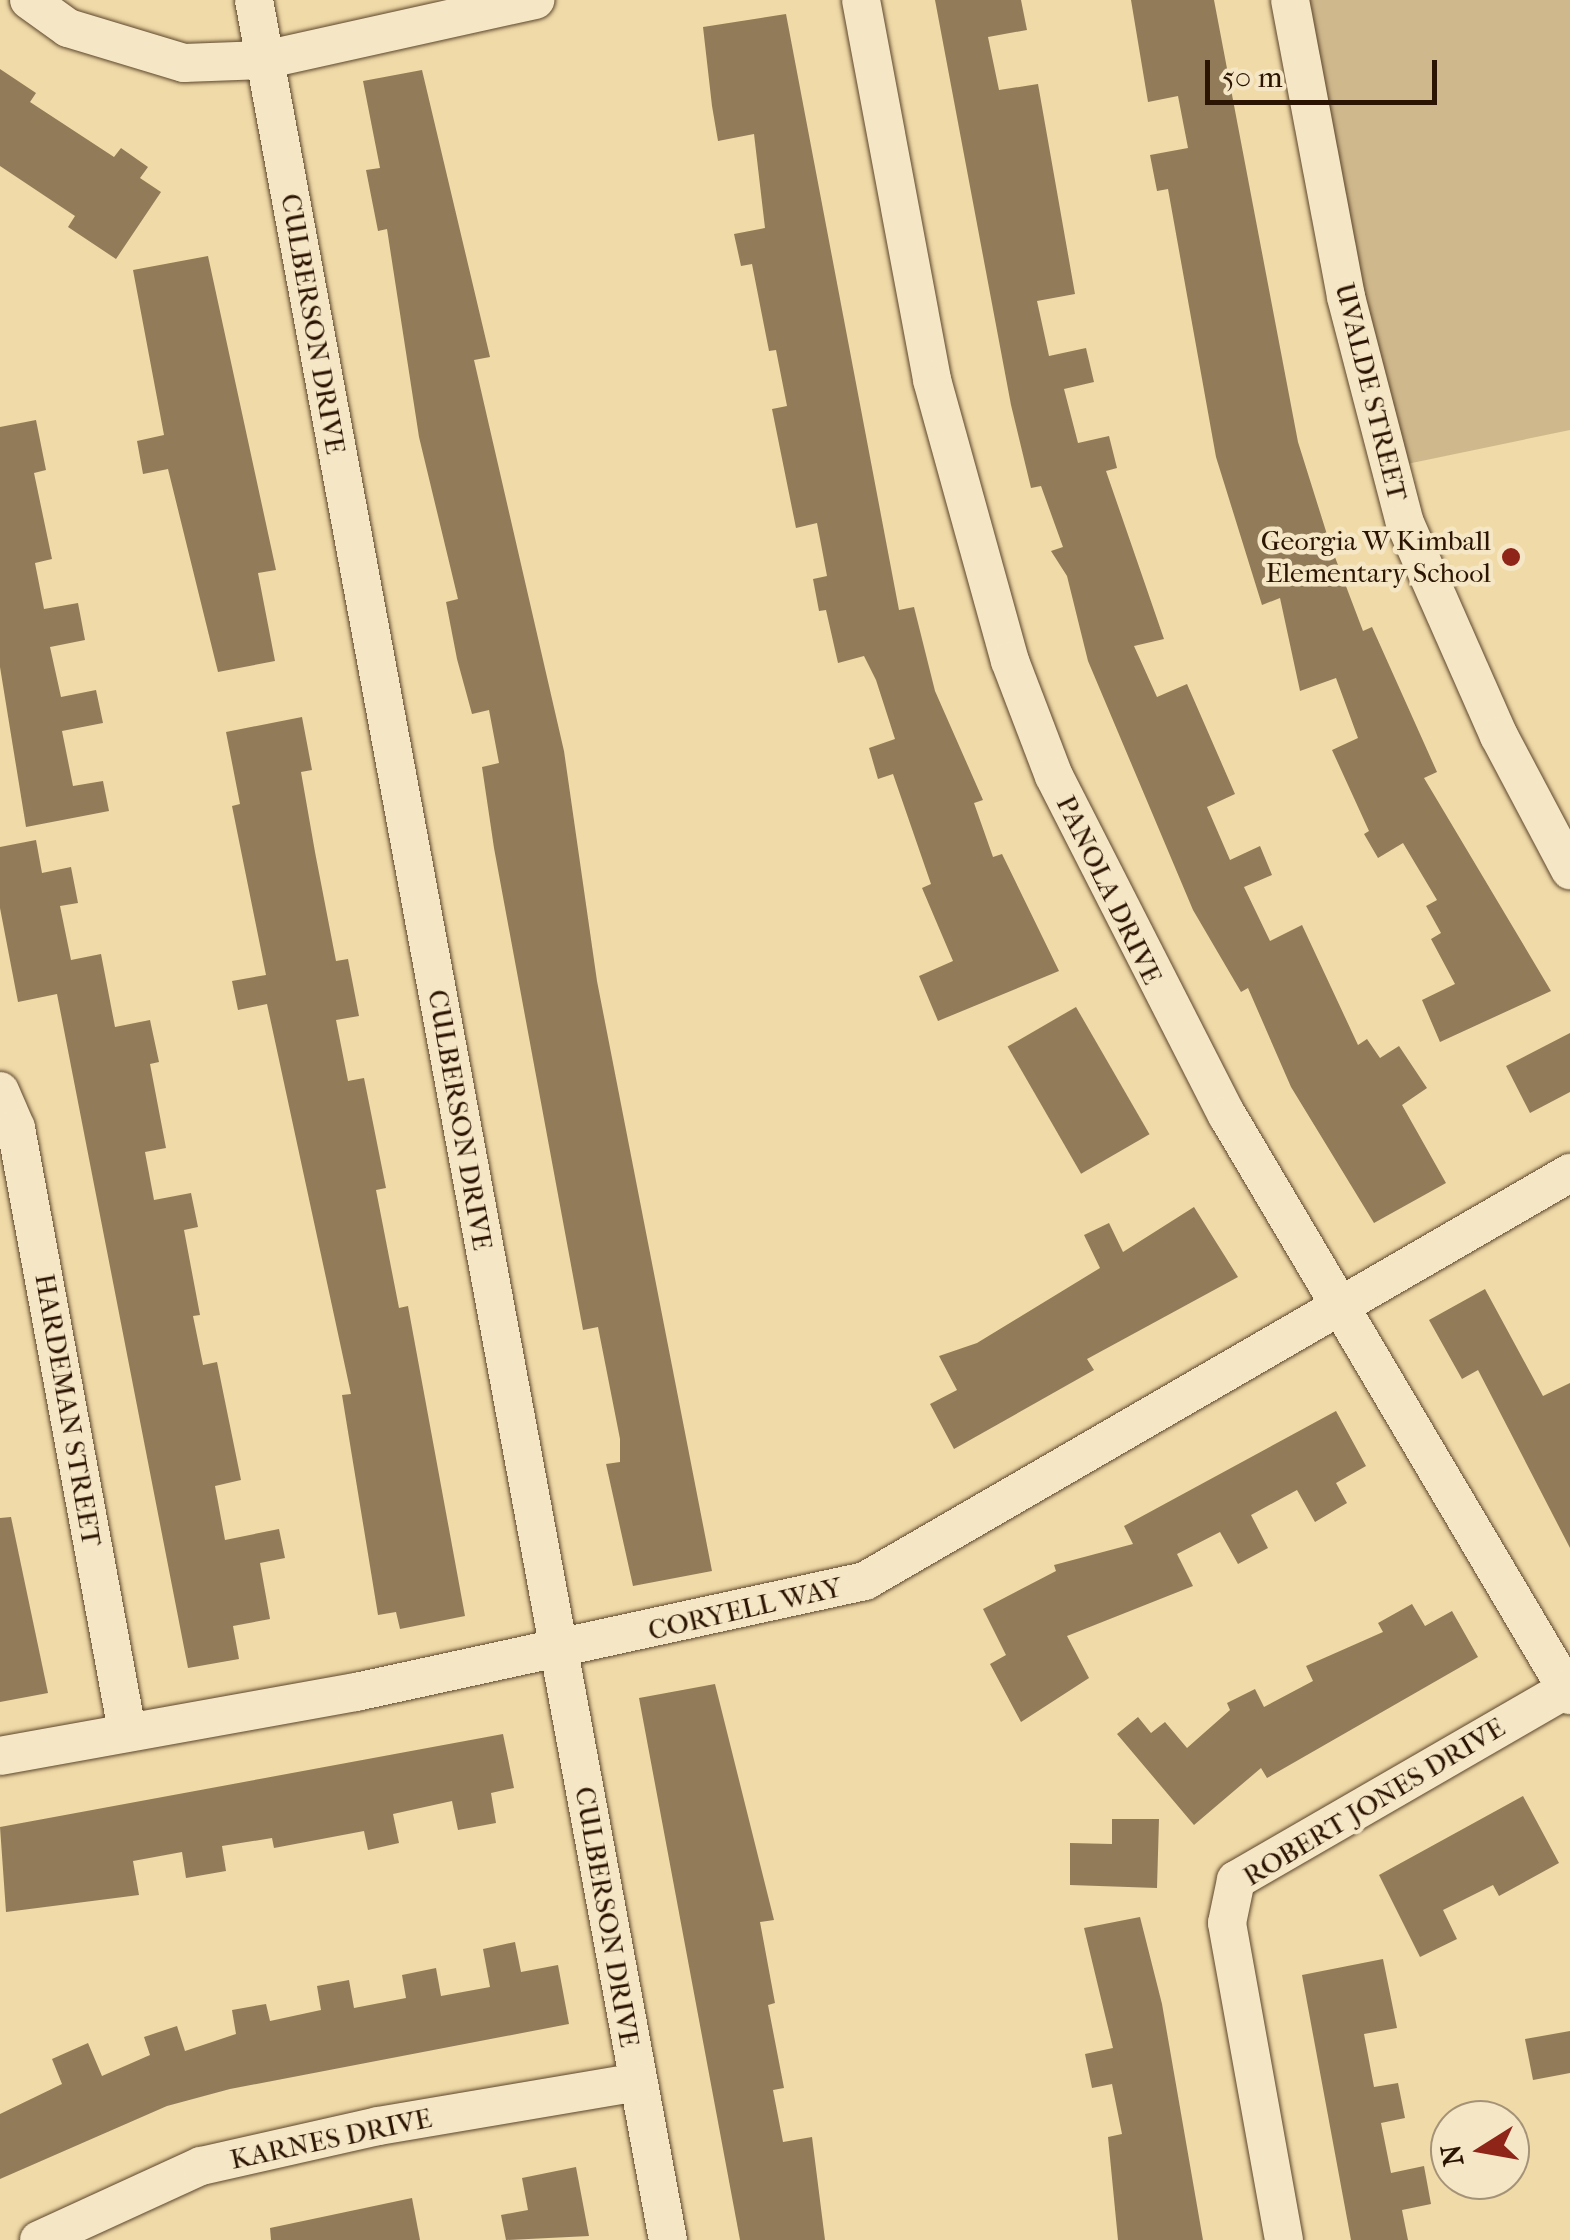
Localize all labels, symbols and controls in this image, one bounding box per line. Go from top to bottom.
scale bar [1210,40,1442,102]
text: 50 m [1222,60,1283,95]
street label: CULBERSON DRIVE [274,191,352,457]
street label: UVALDE STREET [1328,279,1414,505]
place label: Georgia W Kimball Elementary School [1261,524,1491,590]
marker: Georgia W Kimball Elementary School [1500,546,1522,568]
street label: PANOLA DRIVE [1049,790,1169,990]
street label: CULBERSON DRIVE [421,987,499,1253]
street label: HARDEMAN STREET [27,1271,109,1549]
street label: CORYELL WAY [645,1570,845,1648]
street label: ROBERT JONES DRIVE [1237,1711,1511,1893]
street label: CULBERSON DRIVE [568,1784,646,2050]
north arrow [1430,2100,1530,2200]
street label: KARNES DRIVE [227,2101,435,2177]
text: N [1434,2142,1470,2169]

